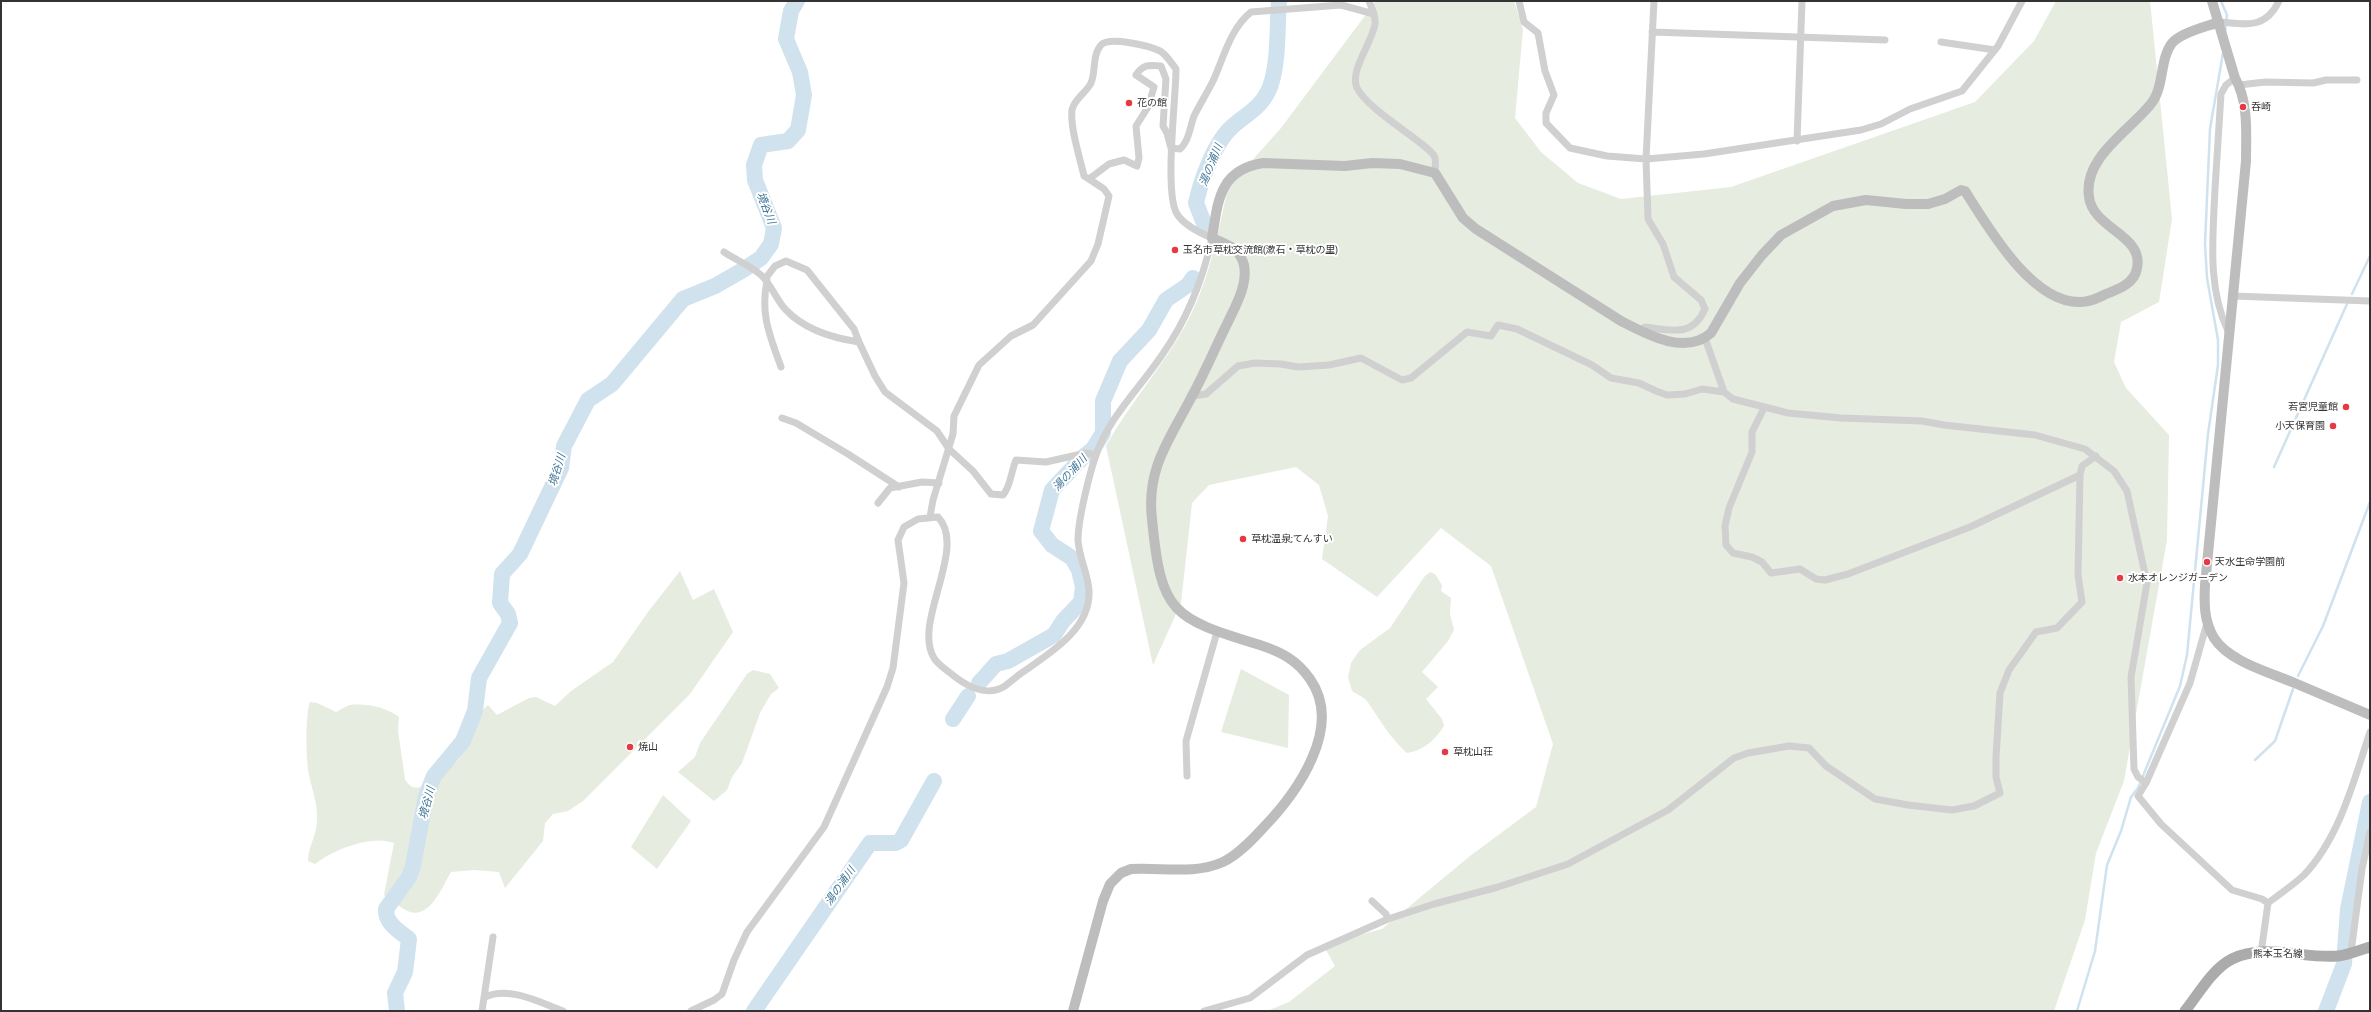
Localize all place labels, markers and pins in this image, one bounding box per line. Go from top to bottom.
place label: 花の館 [1137,97,1167,109]
marker: 花の館 [1124,98,1134,108]
place label: 呑崎 [2251,101,2271,113]
marker: 呑崎 [2238,102,2248,112]
place label: 玉名市草枕交流館(漱石・草枕の里) [1183,244,1338,256]
marker: 玉名市草枕交流館(漱石・草枕の里) [1170,245,1180,255]
place label: 若宮児童館 [2288,401,2338,413]
marker: 若宮児童館 [2341,402,2351,412]
place label: 小天保育園 [2275,420,2325,432]
marker: 小天保育園 [2328,421,2338,431]
place label: 草枕温泉;てんすい [1251,533,1333,545]
marker: 草枕温泉;てんすい [1238,534,1248,544]
place label: 天水生命学園前 [2215,556,2285,568]
marker: 天水生命学園前 [2202,557,2212,567]
place label: 水本オレンジガーデン [2128,572,2228,584]
marker: 水本オレンジガーデン [2115,573,2125,583]
place label: 焼山 [638,741,658,753]
marker: 焼山 [625,742,635,752]
place label: 草枕山荘 [1453,746,1493,758]
marker: 草枕山荘 [1440,747,1450,757]

